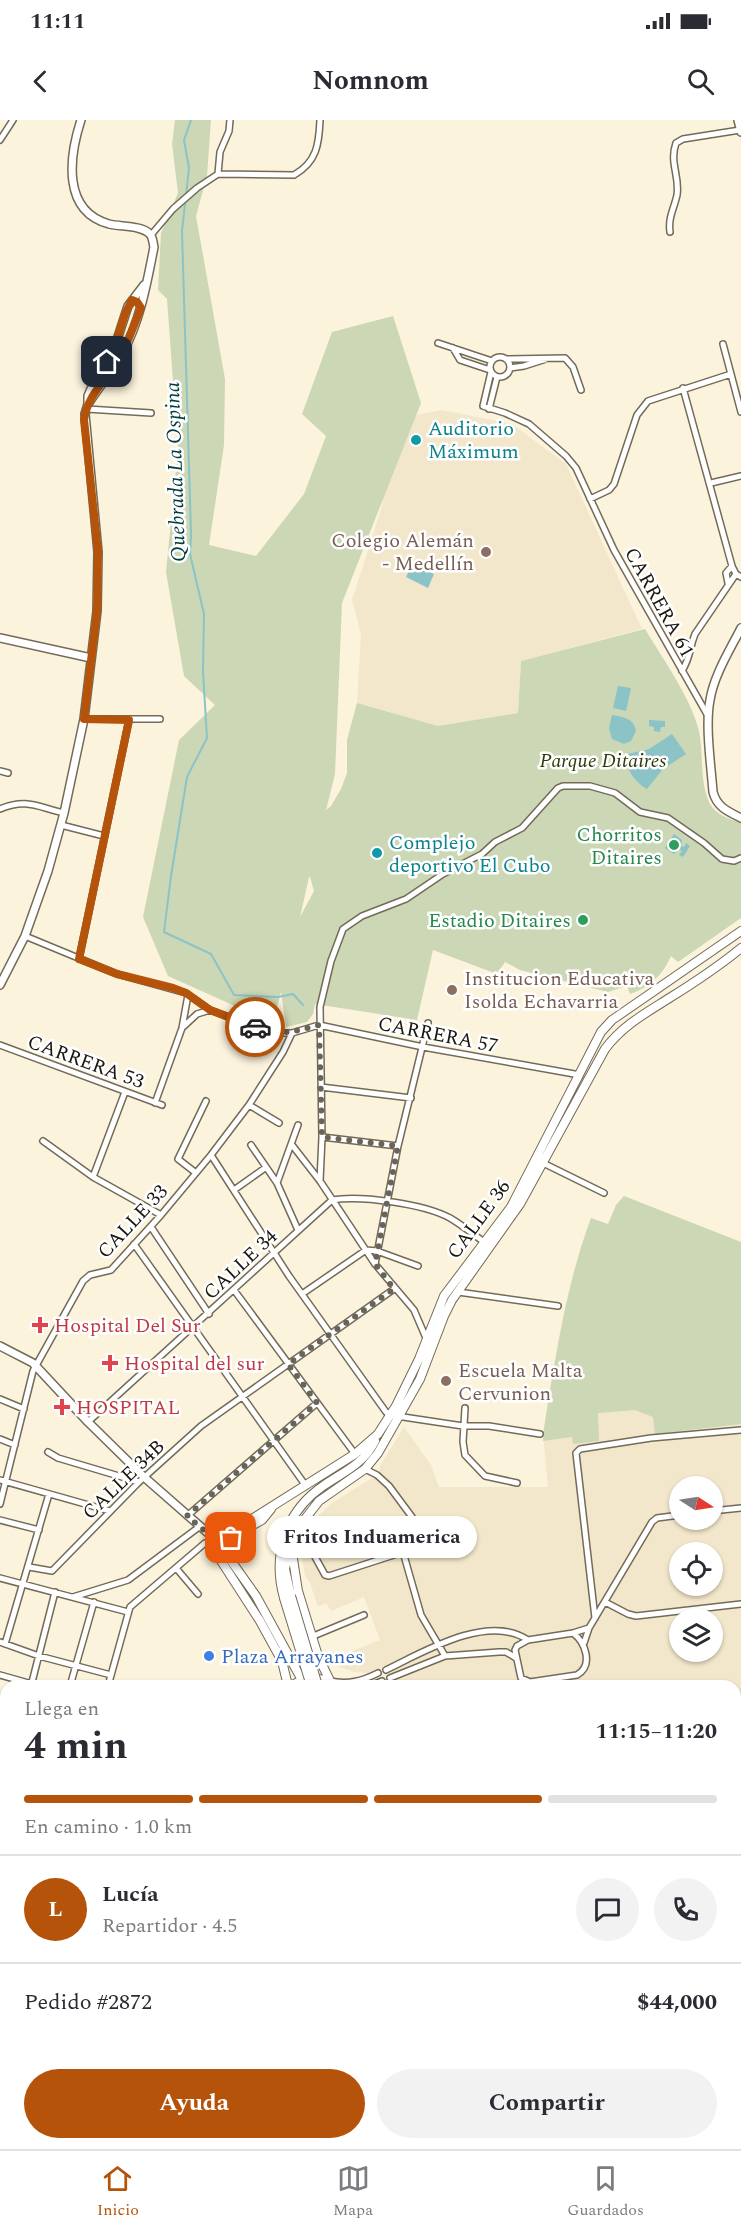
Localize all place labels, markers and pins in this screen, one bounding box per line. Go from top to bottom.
pin [81,336,132,387]
place label: Auditorio Máximum [428,414,519,467]
marker: Auditorio Máximum [409,433,423,447]
place label: Colegio Alemán - Medellín [331,526,474,579]
marker: Colegio Alemán - Medellín [479,545,493,559]
place label: Chorritos Ditaires [576,820,662,873]
place label: Complejo deportivo El Cubo [389,828,551,881]
marker: Chorritos Ditaires [667,838,681,852]
marker: Complejo deportivo El Cubo [370,846,384,860]
place label: Estadio Ditaires [428,906,571,936]
marker: Estadio Ditaires [576,913,590,927]
place label: Institucion Educativa Isolda Echavarria [464,964,655,1017]
marker: Institucion Educativa Isolda Echavarria [445,983,459,997]
place label: Hospital Del Sur [54,1311,201,1341]
marker: Hospital Del Sur [31,1316,49,1334]
place label: Hospital del sur [124,1349,264,1379]
marker: Hospital del sur [101,1354,119,1372]
place label: Escuela Malta Cervunion [458,1356,583,1409]
marker: Escuela Malta Cervunion [439,1374,453,1388]
place label: HOSPITAL [76,1393,180,1423]
marker: HOSPITAL [53,1398,71,1416]
pin [205,1512,256,1563]
callout: Fritos Induamerica [267,1517,477,1559]
place label: Plaza Arrayanes [221,1642,364,1672]
marker: Plaza Arrayanes [202,1649,216,1663]

